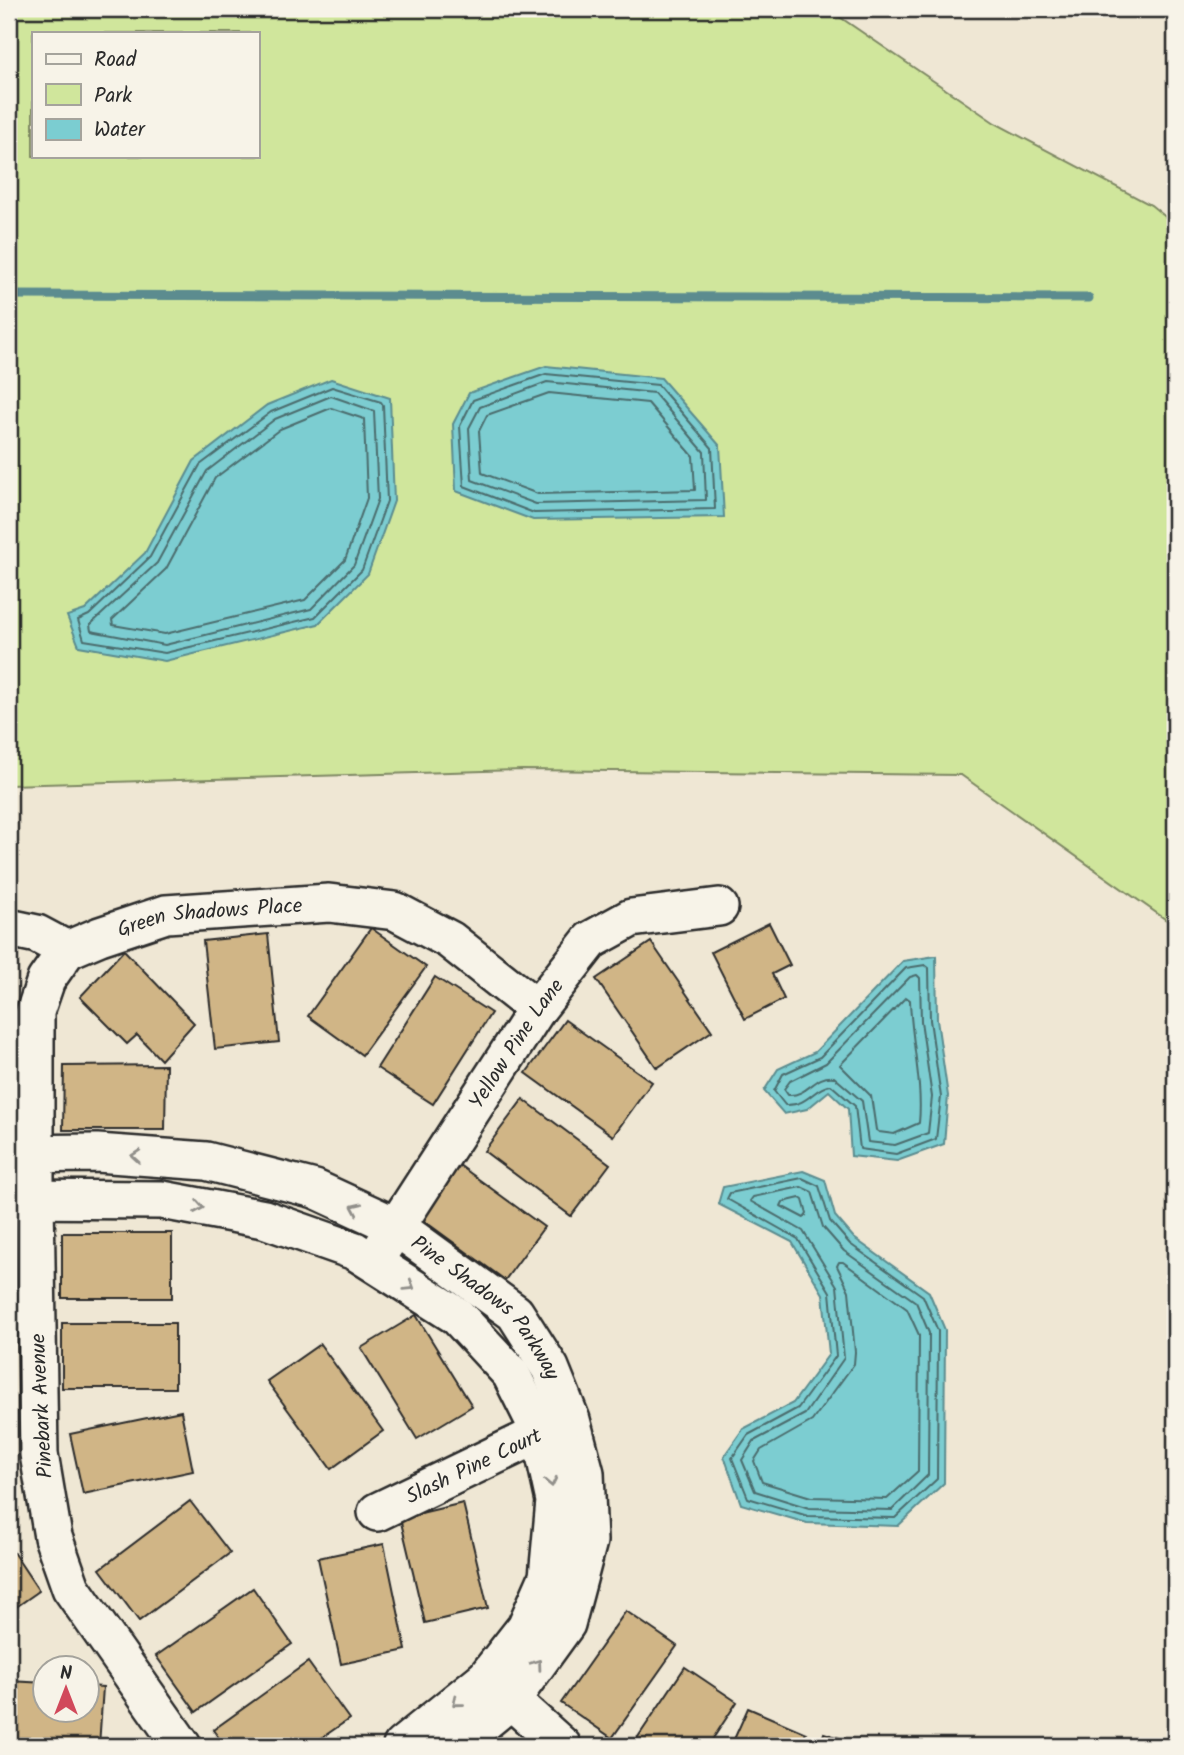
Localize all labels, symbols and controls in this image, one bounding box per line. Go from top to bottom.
legend [32,32,259,158]
text: Road [94,44,137,77]
text: Park [94,80,132,113]
text: Water [94,114,146,147]
street label: Green Shadows Place [113,890,304,947]
street label: Yellow Pine Lane [461,972,573,1116]
one-way arrow [130,1149,141,1164]
one-way arrow [193,1199,205,1214]
one-way arrow [351,1202,363,1216]
street label: Pine Shadows Parkway [403,1228,568,1385]
one-way arrow [402,1278,415,1291]
street label: Pinebark Avenue [22,1332,63,1479]
street label: Slash Pine Court [400,1420,549,1514]
one-way arrow [542,1476,557,1488]
north arrow [32,1654,102,1724]
text: N [60,1659,72,1689]
one-way arrow [529,1659,541,1672]
one-way arrow [452,1693,464,1706]

